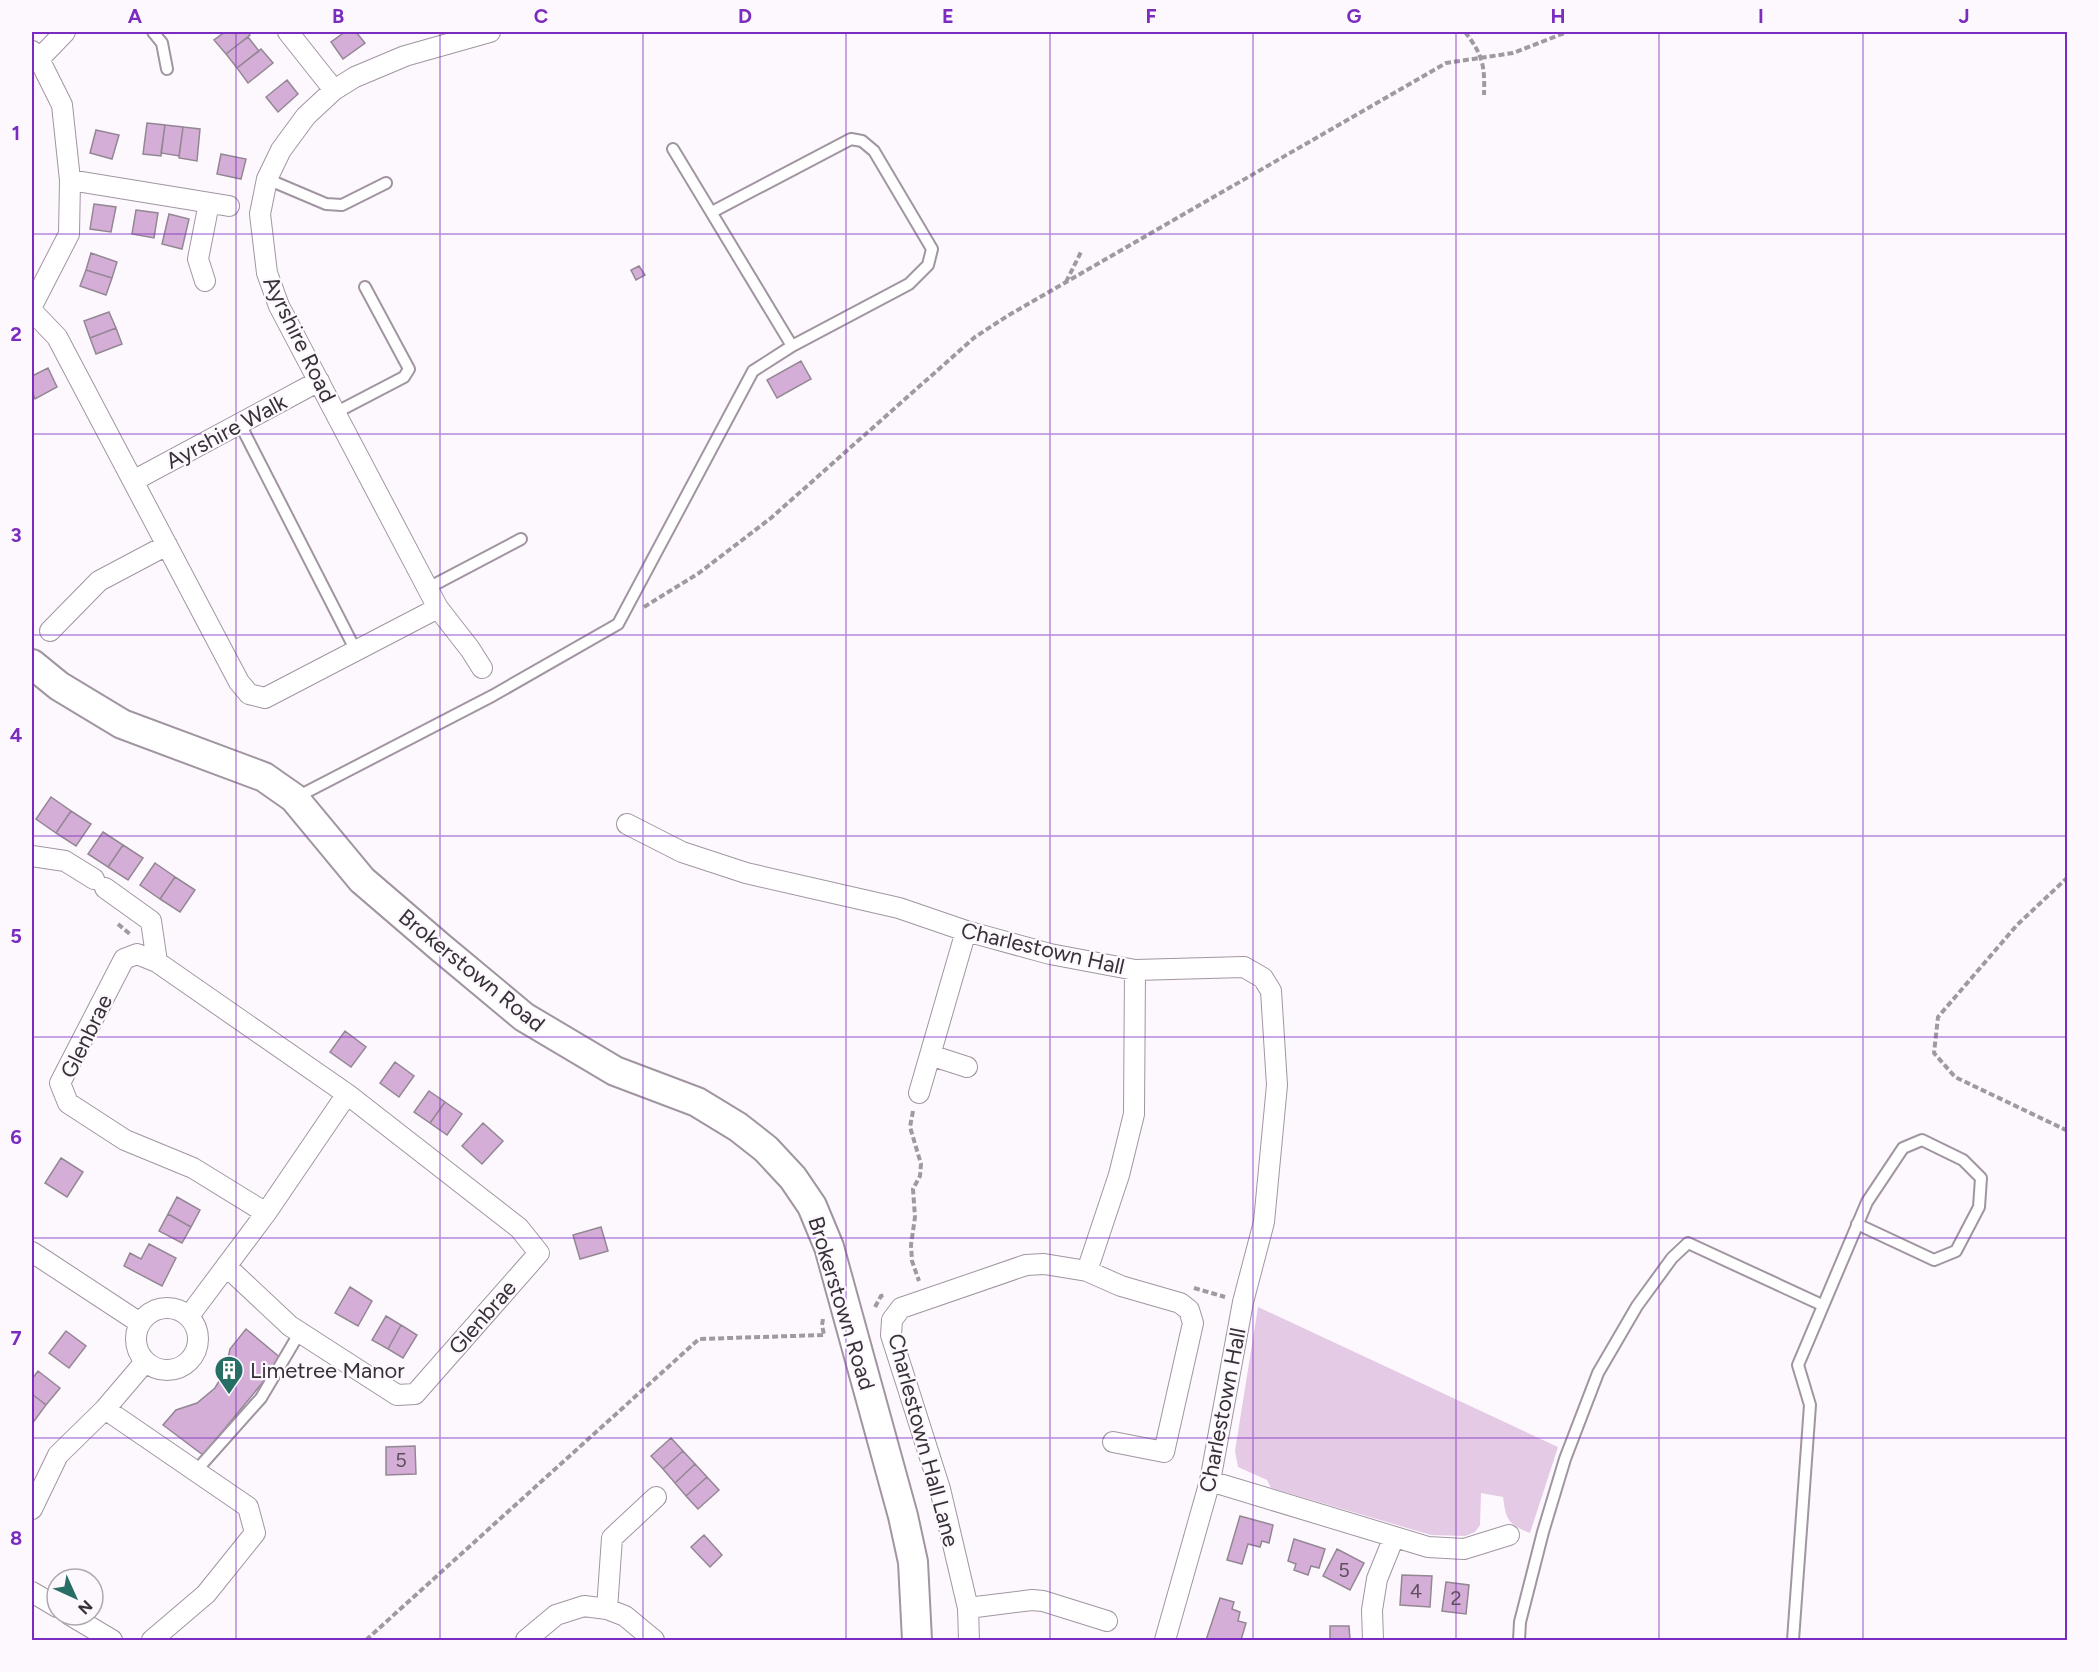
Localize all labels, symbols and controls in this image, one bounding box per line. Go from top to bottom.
text: A [128,4,143,28]
text: B [332,4,344,28]
text: C [534,4,548,28]
text: D [738,4,752,28]
text: E [942,4,954,28]
text: F [1145,4,1157,28]
text: G [1347,4,1362,28]
text: H [1551,4,1566,28]
text: I [1758,4,1764,28]
text: J [1958,4,1970,28]
text: 1 [12,121,20,145]
street label: Ayrshire Road [257,272,342,407]
text: 2 [10,322,22,346]
street label: Ayrshire Walk [161,388,292,475]
text: 3 [10,523,22,547]
text: 4 [10,723,23,747]
street label: Brokerstown Road [393,903,550,1038]
street label: Charlestown Hall [958,917,1127,980]
text: 5 [10,924,22,948]
street label: Glenbrae [55,990,118,1082]
text: 6 [10,1125,22,1149]
street label: Brokerstown Road [802,1213,881,1393]
street label: Glenbrae [443,1275,522,1360]
text: 7 [10,1326,22,1350]
street label: Charlestown Hall [1193,1326,1252,1495]
street label: Charlestown Hall Lane [882,1331,965,1550]
building icon: Limetree Manor [213,1354,245,1396]
place label: Limetree Manor [250,1357,405,1384]
house number: 5 [395,1448,407,1472]
text: 8 [10,1526,22,1550]
house number: 5 [1338,1558,1350,1582]
north arrow [45,1567,105,1627]
house number: 4 [1410,1579,1422,1603]
house number: 2 [1450,1586,1462,1610]
text: N [74,1596,96,1618]

